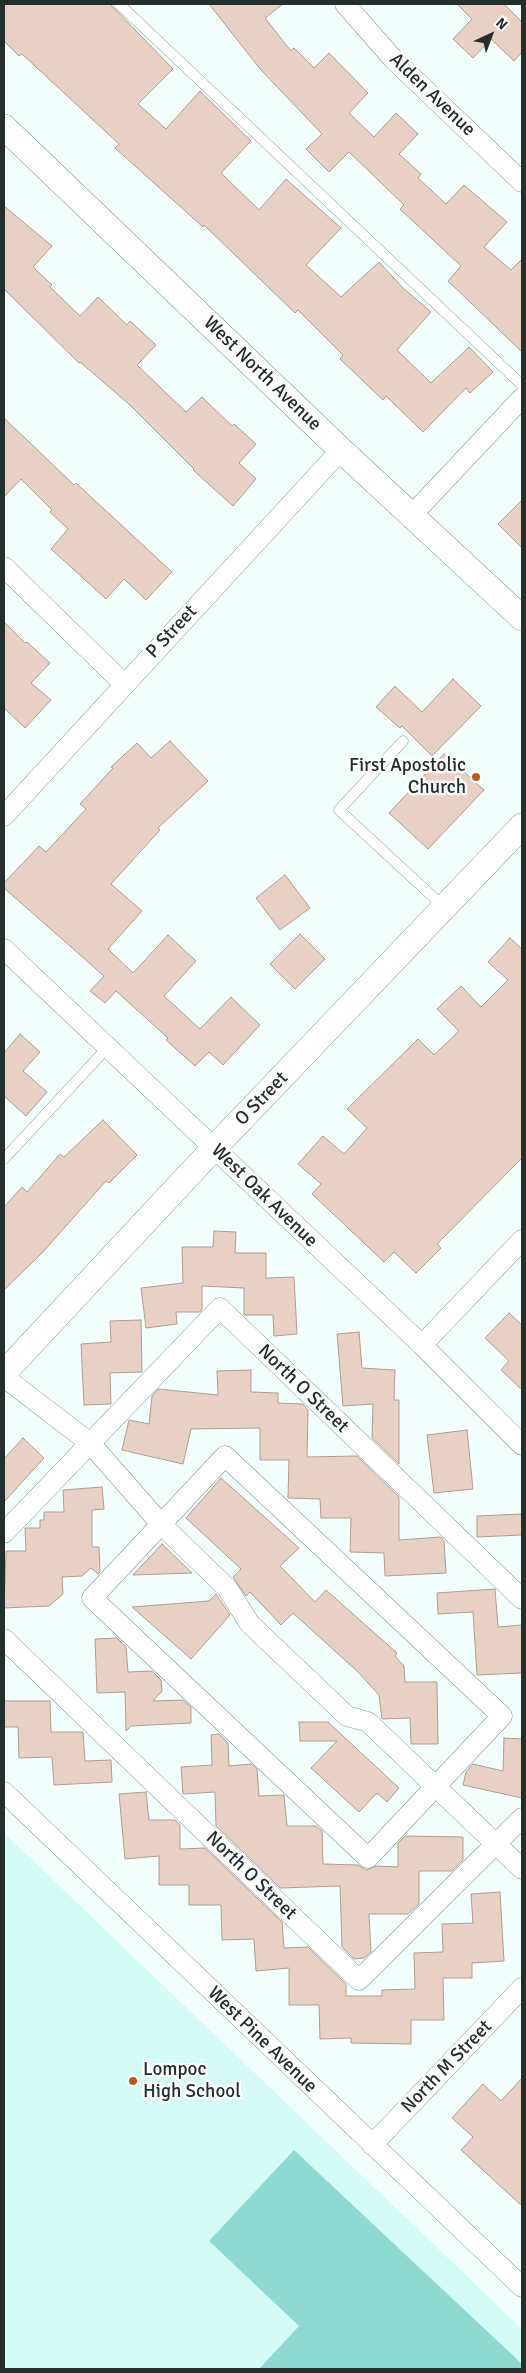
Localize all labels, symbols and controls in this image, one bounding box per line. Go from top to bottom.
north arrow [466,10,516,60]
text: N [492,14,511,33]
street label: Alden Avenue [384,48,480,142]
street label: West North Avenue [198,312,326,436]
street label: P Street [142,601,202,663]
place label: First Apostolic Church [349,755,466,799]
marker: First Apostolic Church [470,771,482,783]
street label: O Street [231,1067,293,1131]
street label: West Oak Avenue [206,1139,322,1253]
street label: North O Street [253,1340,353,1438]
street label: North O Street [201,1827,301,1925]
street label: West Pine Avenue [202,1982,322,2098]
street label: North M Street [397,2016,497,2118]
place label: Lompoc High School [143,2059,241,2103]
marker: Lompoc High School [127,2075,139,2087]

